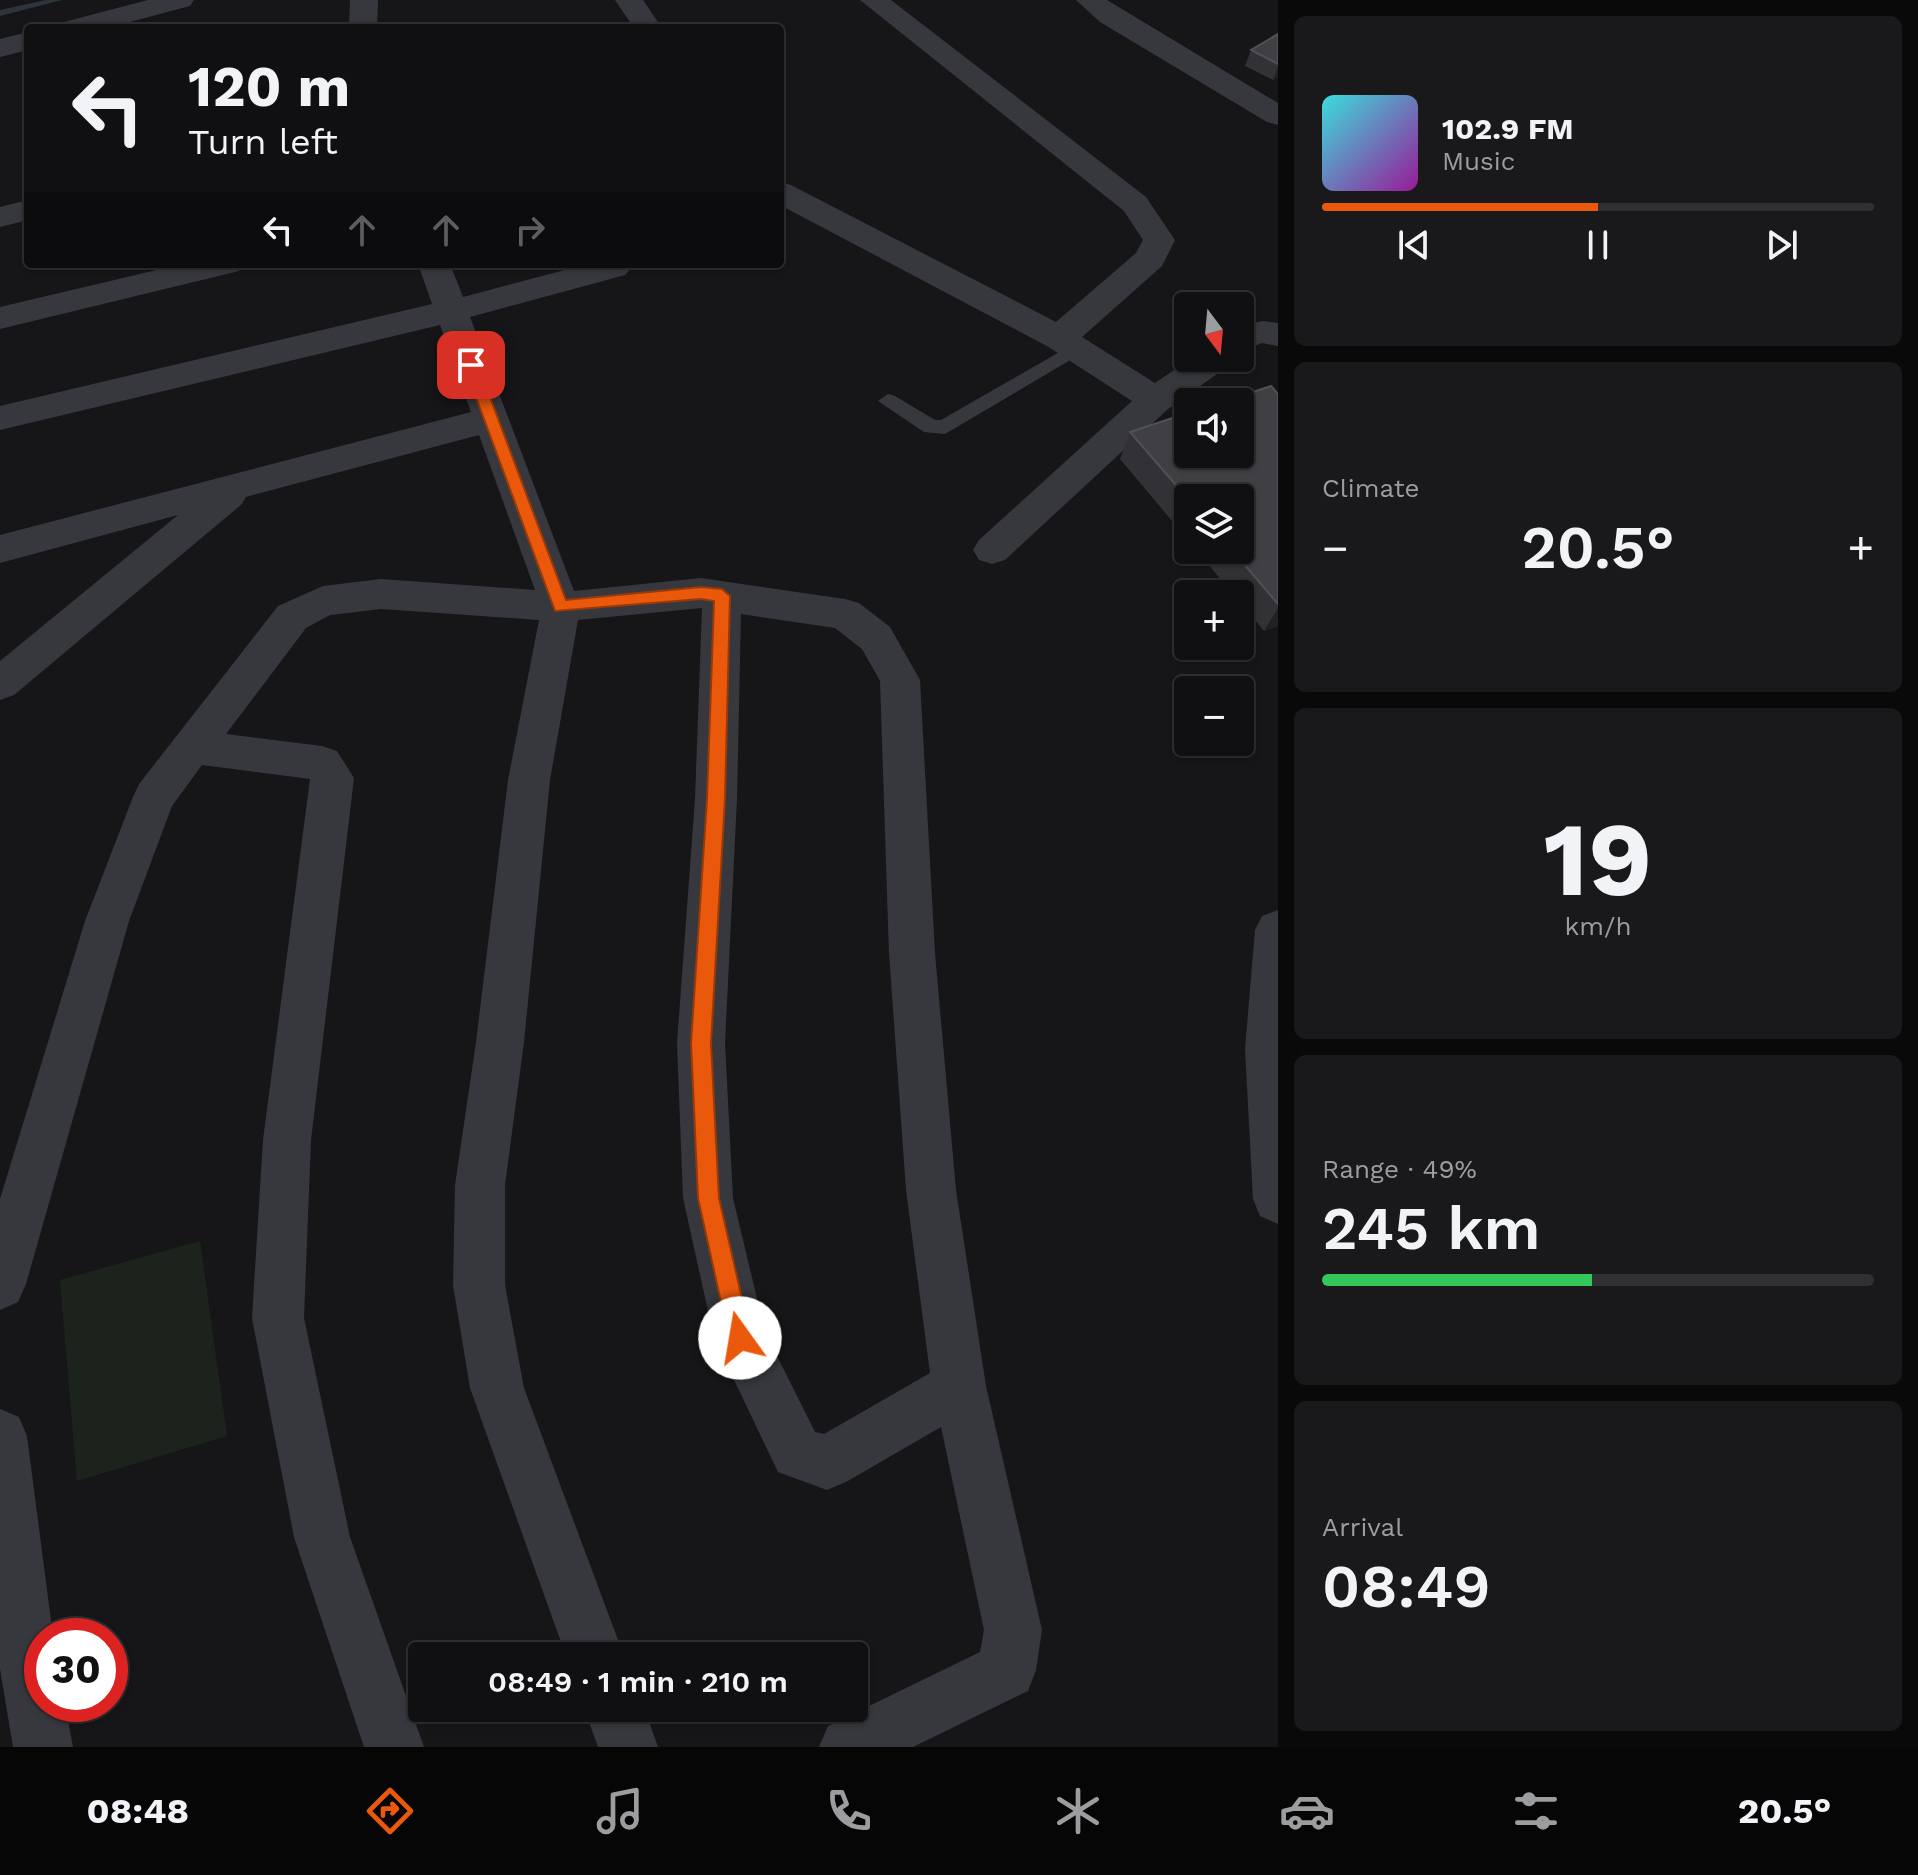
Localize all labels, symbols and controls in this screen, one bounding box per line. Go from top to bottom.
text: 120 m [188,54,350,120]
icon: left [56,56,160,160]
text: 102.9 FM [1442,111,1574,146]
text: Turn left [188,121,338,163]
text: Music [1442,146,1515,176]
icon: left [256,208,300,252]
icon: ahead [340,208,384,252]
icon: ahead [424,208,468,252]
icon: right [508,208,552,252]
icon: previous [1392,223,1436,267]
icon: pause [1576,223,1620,267]
icon: next [1760,223,1804,267]
north arrow [1174,292,1254,372]
map controls [1174,292,1254,756]
pin [437,331,505,399]
icon: arrive [449,343,493,387]
button: sound [1174,388,1254,468]
text: Climate [1322,473,1420,503]
button: layers [1174,484,1254,564]
text: 20.5° [1521,512,1675,583]
text: − [1322,522,1349,574]
text: + [1847,522,1874,574]
button: + [1174,580,1254,660]
button: − [1174,676,1254,756]
text: 19 [1544,798,1652,920]
text: km/h [1565,911,1631,941]
text: Range · 49% [1322,1154,1477,1184]
text: 245 km [1322,1193,1540,1264]
position arrow [698,1296,782,1380]
text: Arrival [1322,1512,1403,1542]
text: 08:49 [1322,1551,1491,1622]
speed limit sign: 30 [24,1618,128,1722]
text: 08:49 · 1 min · 210 m [488,1664,788,1699]
icon: directions [362,1783,418,1839]
icon: music [592,1783,648,1839]
icon: phone [821,1783,877,1839]
icon: climate [1050,1783,1106,1839]
icon: car [1279,1783,1335,1839]
icon: filters [1508,1783,1564,1839]
text: 08:48 [87,1790,189,1832]
text: 20.5° [1738,1790,1831,1832]

